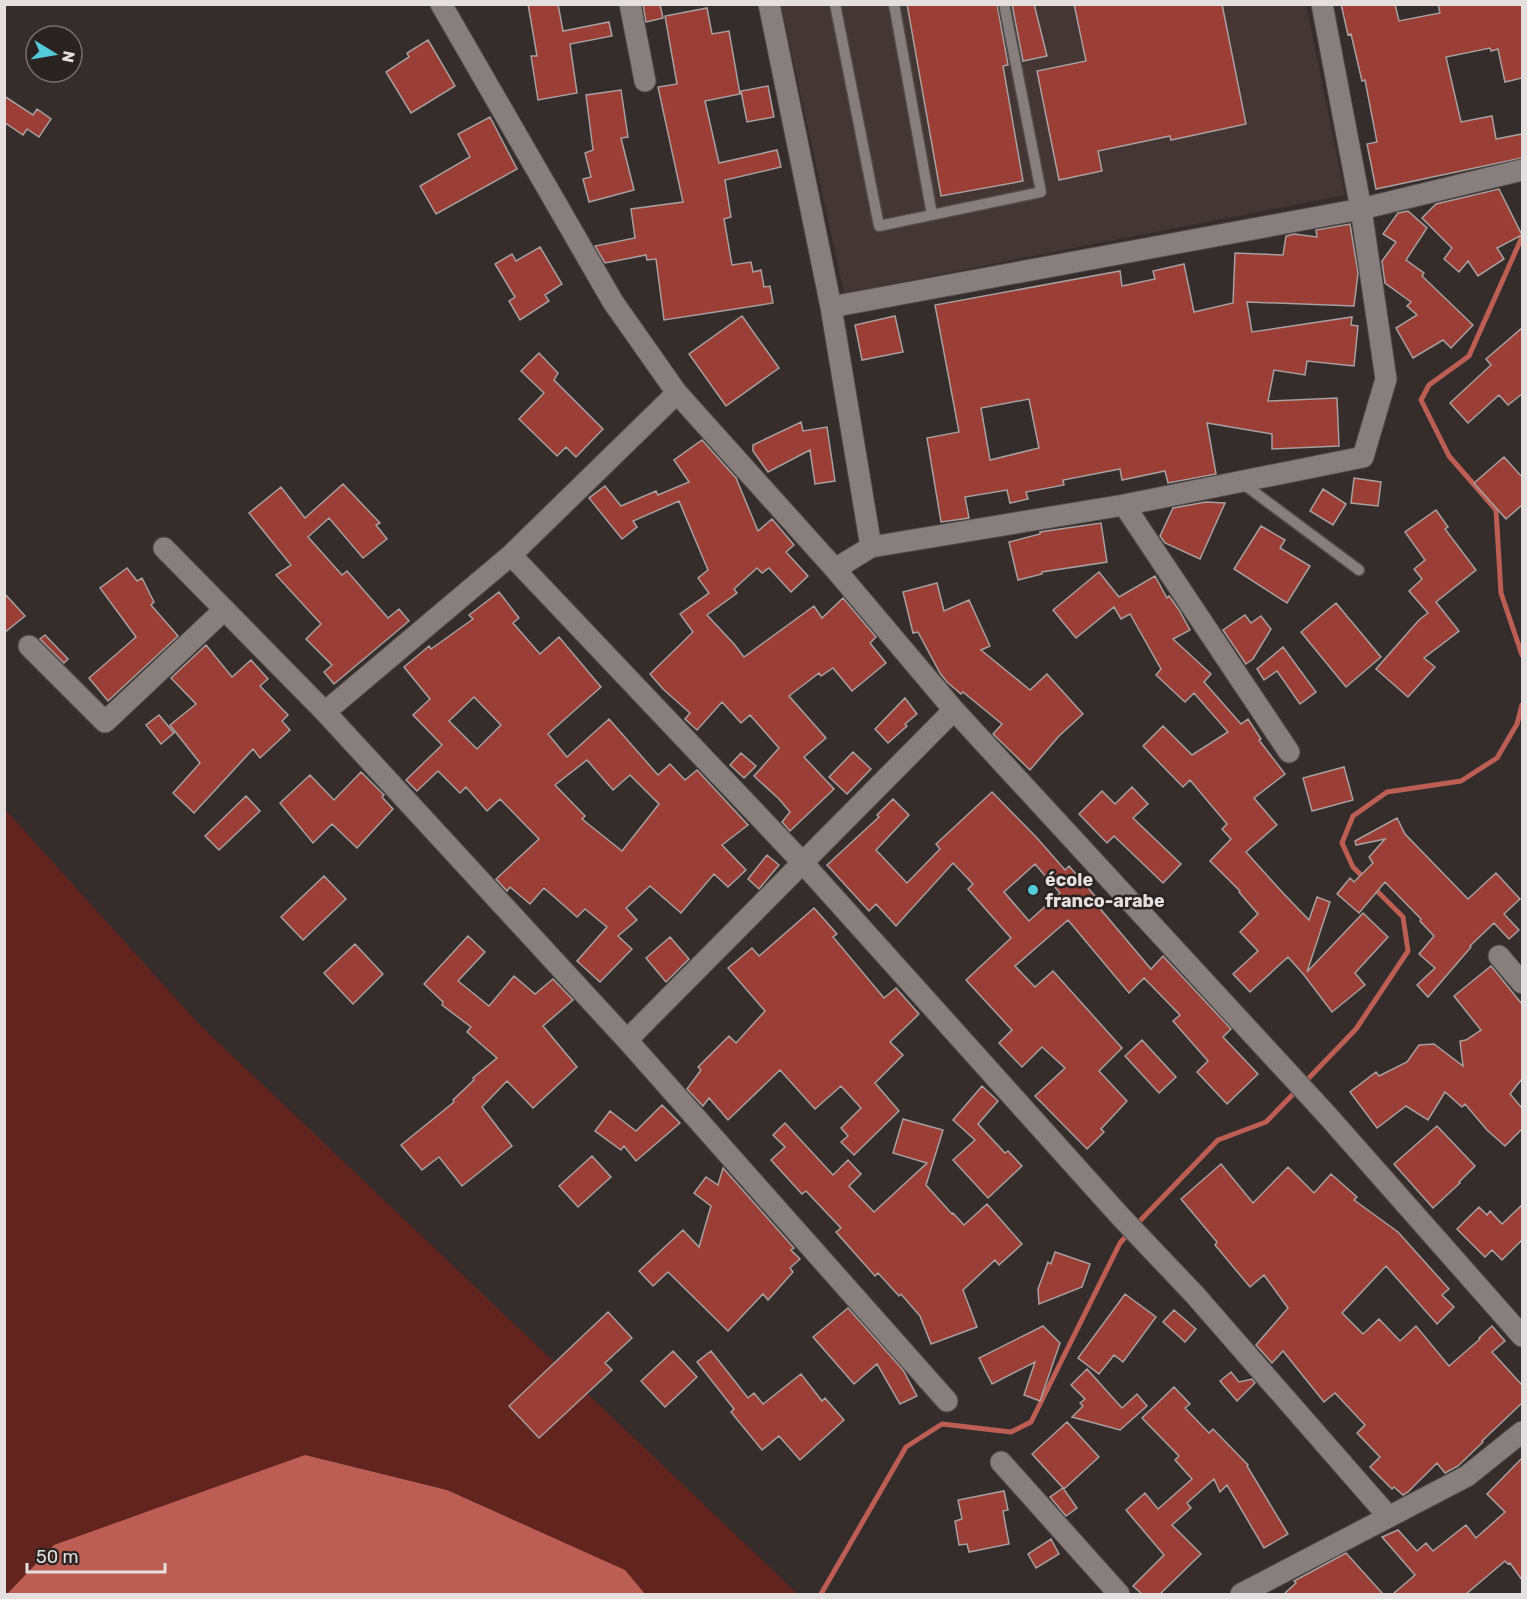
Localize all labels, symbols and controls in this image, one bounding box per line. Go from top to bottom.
north arrow [24,24,84,84]
text: N [58,49,79,64]
place label: école franco-arabe [1045,869,1165,912]
marker: école franco-arabe [1026,883,1040,897]
scale bar [27,1536,165,1574]
text: 50 m [36,1546,79,1568]

